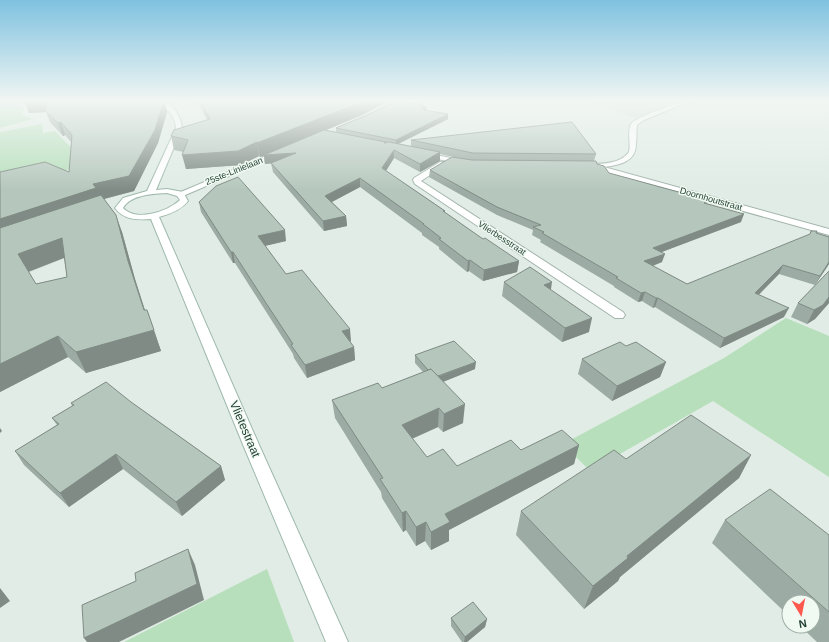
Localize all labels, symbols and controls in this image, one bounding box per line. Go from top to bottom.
street label: 25ste-Linielaan [204,155,264,187]
street label: Doornhoutstraat [679,185,744,213]
street label: Vlierbesstraat [476,219,528,257]
street label: Vlietestraat [227,399,263,460]
north arrow [781,594,821,634]
text: N [798,617,808,630]

